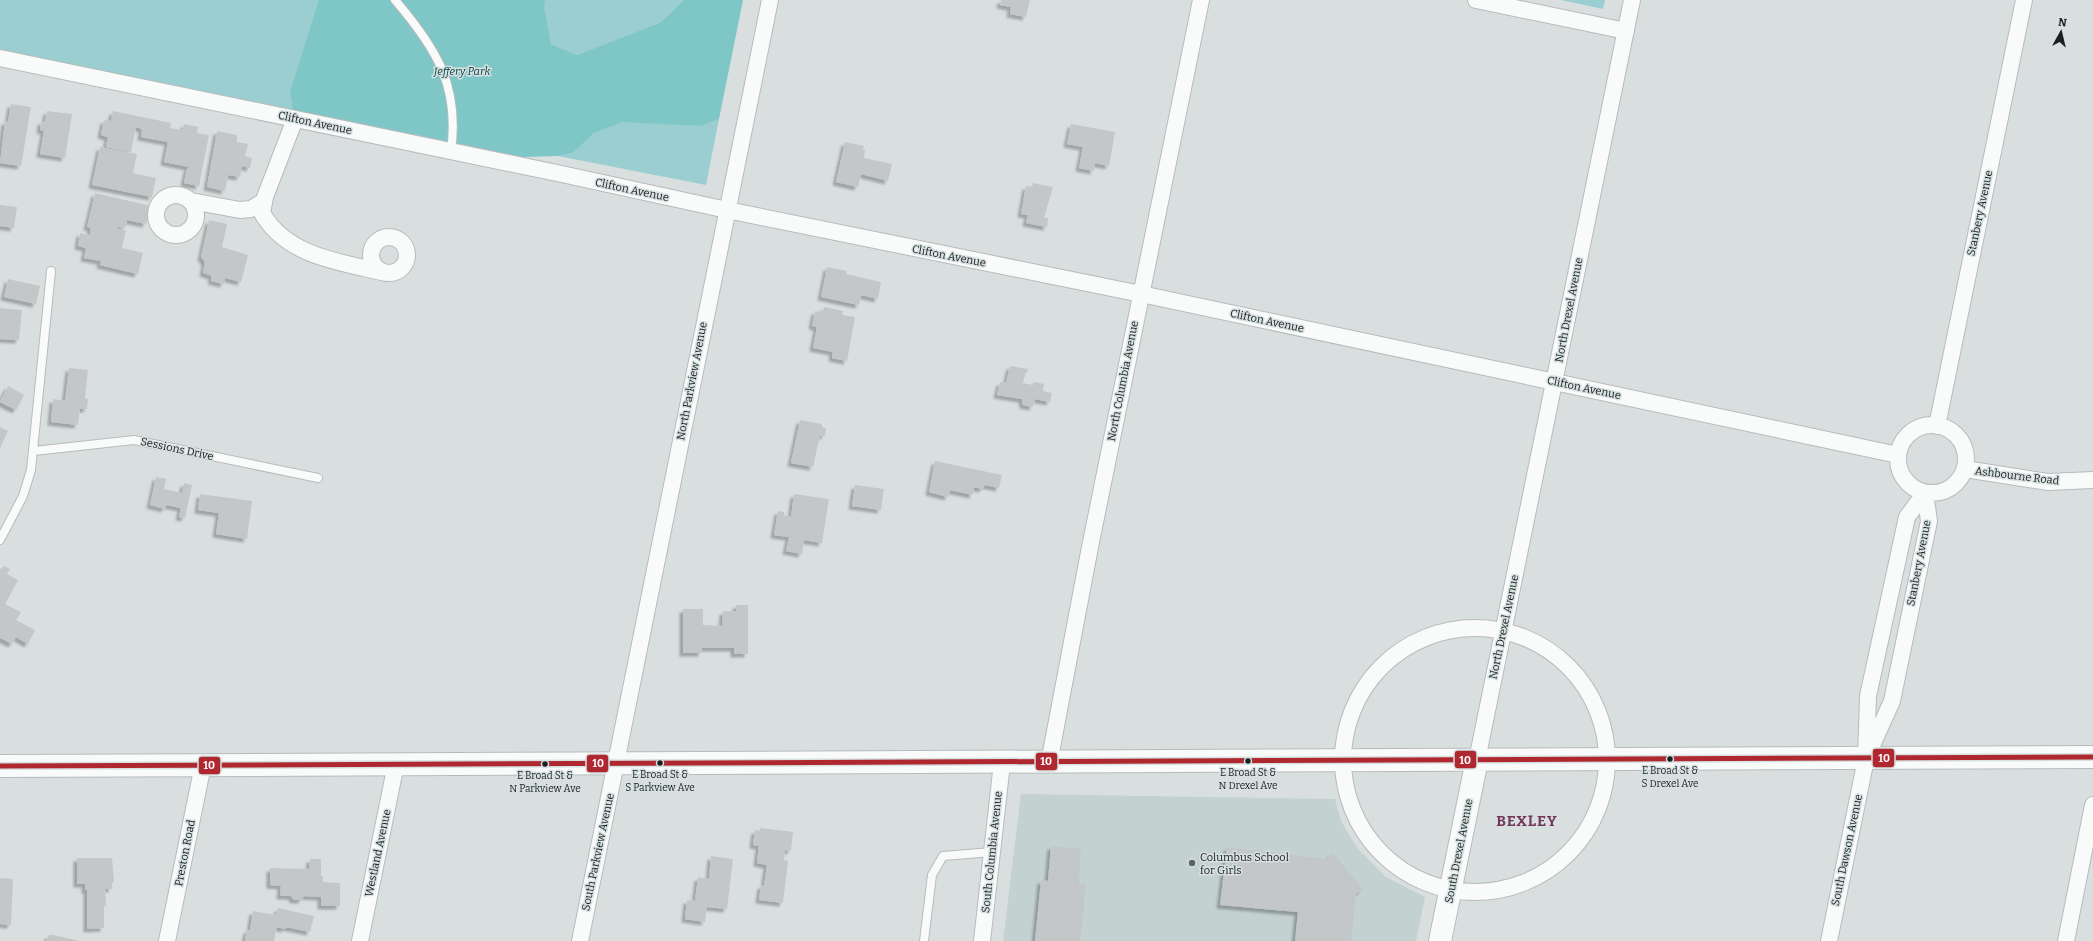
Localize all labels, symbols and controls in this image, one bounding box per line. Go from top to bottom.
north arrow [2041,12,2081,52]
text: N [2057,16,2068,30]
park label: Jeffery Park [433,65,491,78]
street label: Clifton Avenue [277,109,353,137]
street label: Stanbery Avenue [1965,169,1995,257]
street label: Clifton Avenue [594,176,670,204]
street label: Clifton Avenue [911,242,987,270]
street label: North Drexel Avenue [1552,257,1586,363]
street label: Clifton Avenue [1229,307,1305,335]
street label: North Columbia Avenue [1105,320,1141,442]
street label: North Parkview Avenue [674,321,710,441]
street label: Clifton Avenue [1546,374,1622,402]
street label: Sessions Drive [139,435,215,463]
street label: Ashbourne Road [1974,464,2060,488]
street label: Stanbery Avenue [1904,519,1934,607]
street label: North Drexel Avenue [1487,574,1521,680]
line badge: 10 [1872,748,1895,768]
line badge: 10 [1454,750,1477,769]
line badge: 10 [1035,752,1058,771]
text: 10 [1878,752,1890,765]
line badge: 10 [586,754,609,773]
text: 10 [1459,754,1471,767]
marker: E Broad St & S Drexel Ave [1665,754,1675,764]
text: 10 [1040,755,1052,768]
line badge: 10 [198,756,221,775]
marker: E Broad St & N Drexel Ave [1243,756,1253,766]
text: 10 [592,757,604,770]
marker: E Broad St & S Parkview Ave [655,758,665,768]
text: 10 [203,759,215,772]
marker: E Broad St & N Parkview Ave [540,759,550,769]
place label: E Broad St & S Drexel Ave [1641,765,1699,790]
place label: E Broad St & N Drexel Ave [1219,767,1277,792]
place label: E Broad St & S Parkview Ave [625,769,695,794]
place label: E Broad St & N Parkview Ave [509,770,581,795]
street label: South Columbia Avenue [979,790,1005,914]
street label: South Parkview Avenue [579,792,617,912]
street label: South Dawson Avenue [1829,793,1865,907]
street label: South Drexel Avenue [1442,798,1476,904]
street label: Westland Avenue [362,808,394,898]
district label: BEXLEY [1496,812,1558,830]
street label: Preston Road [172,818,198,887]
place label: Columbus School for Girls [1200,851,1289,877]
marker: Columbus School for Girls [1187,858,1197,868]

